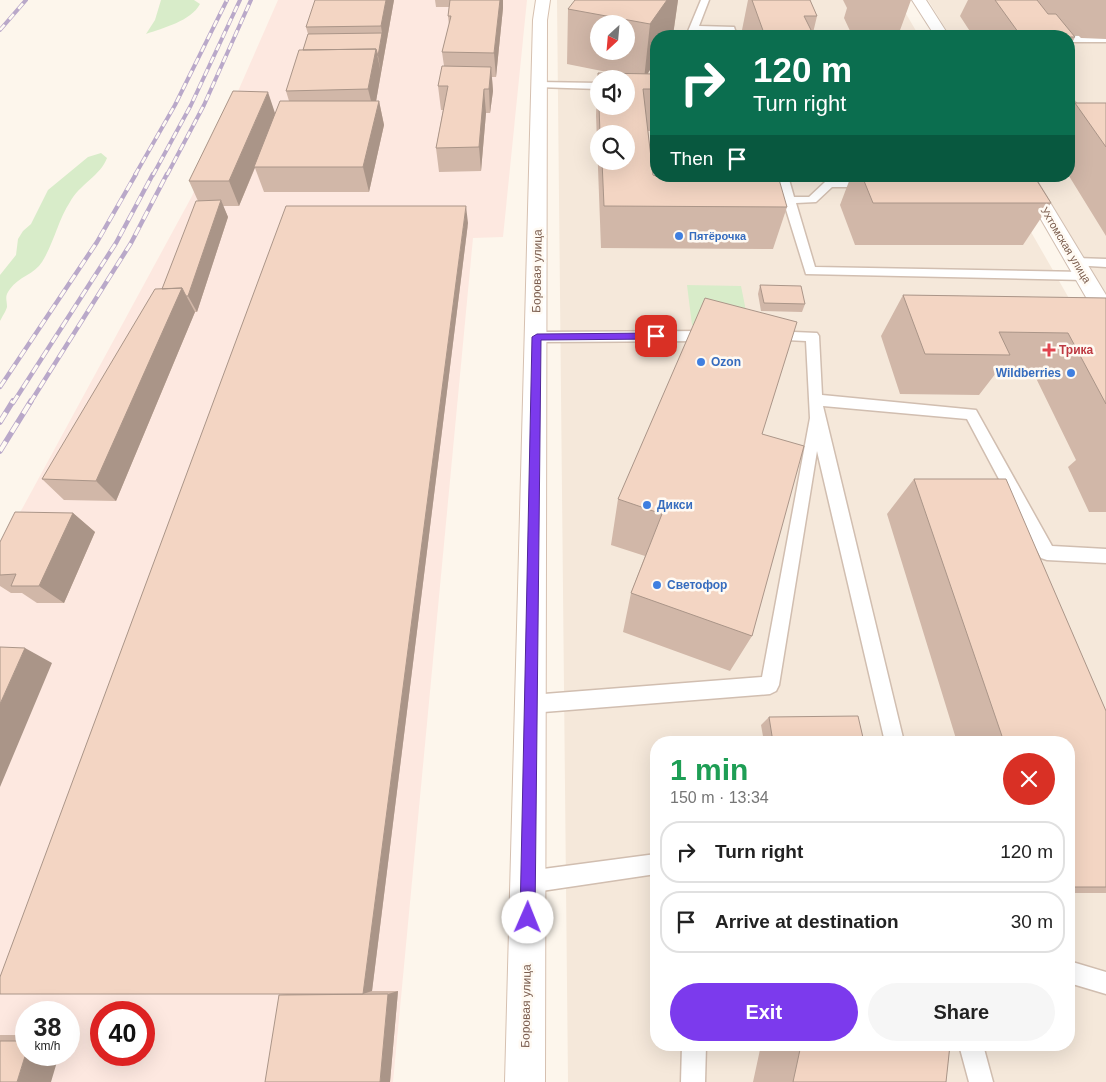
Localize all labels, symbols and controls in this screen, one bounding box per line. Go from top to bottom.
north arrow [590,15,635,60]
map controls [590,15,635,170]
icon: right [670,50,735,115]
text: 120 m [753,50,852,89]
button: sound [590,70,635,115]
text: Turn right [753,91,846,116]
button: search [590,125,635,170]
icon: arrive [723,145,751,173]
text: Then [670,148,713,169]
street label: Ухтомская улица [1039,205,1094,286]
street label: Боровая улица [529,229,545,313]
marker: Пятёрочка [673,230,685,242]
place label: Пятёрочка [689,230,747,242]
pin [635,315,677,357]
icon: arrive [642,322,670,350]
place label: Трика [1059,343,1094,357]
marker: Трика [1043,344,1055,356]
place label: Ozon [711,355,741,369]
marker: Ozon [695,356,707,368]
place label: Wildberries [996,366,1061,380]
marker: Wildberries [1065,367,1077,379]
place label: Дикси [657,498,693,512]
marker: Дикси [641,499,653,511]
place label: Светофор [667,578,727,592]
marker: Светофор [651,579,663,591]
text: 1 min [670,753,748,786]
button: close [1003,753,1055,805]
text: 150 m · 13:34 [670,789,769,806]
icon: right [672,838,700,866]
text: Turn right [715,841,803,862]
text: 120 m [1000,841,1053,862]
position arrow [501,891,553,943]
icon: arrive [672,908,700,936]
text: Arrive at destination [715,911,899,932]
text: 30 m [1011,911,1053,932]
street label: Боровая улица [518,964,534,1048]
button: Exit [670,983,858,1041]
button: Share [868,983,1055,1041]
speed limit sign: 40 [90,1001,155,1066]
text: 38 [34,1013,61,1041]
text: km/h [34,1039,61,1053]

